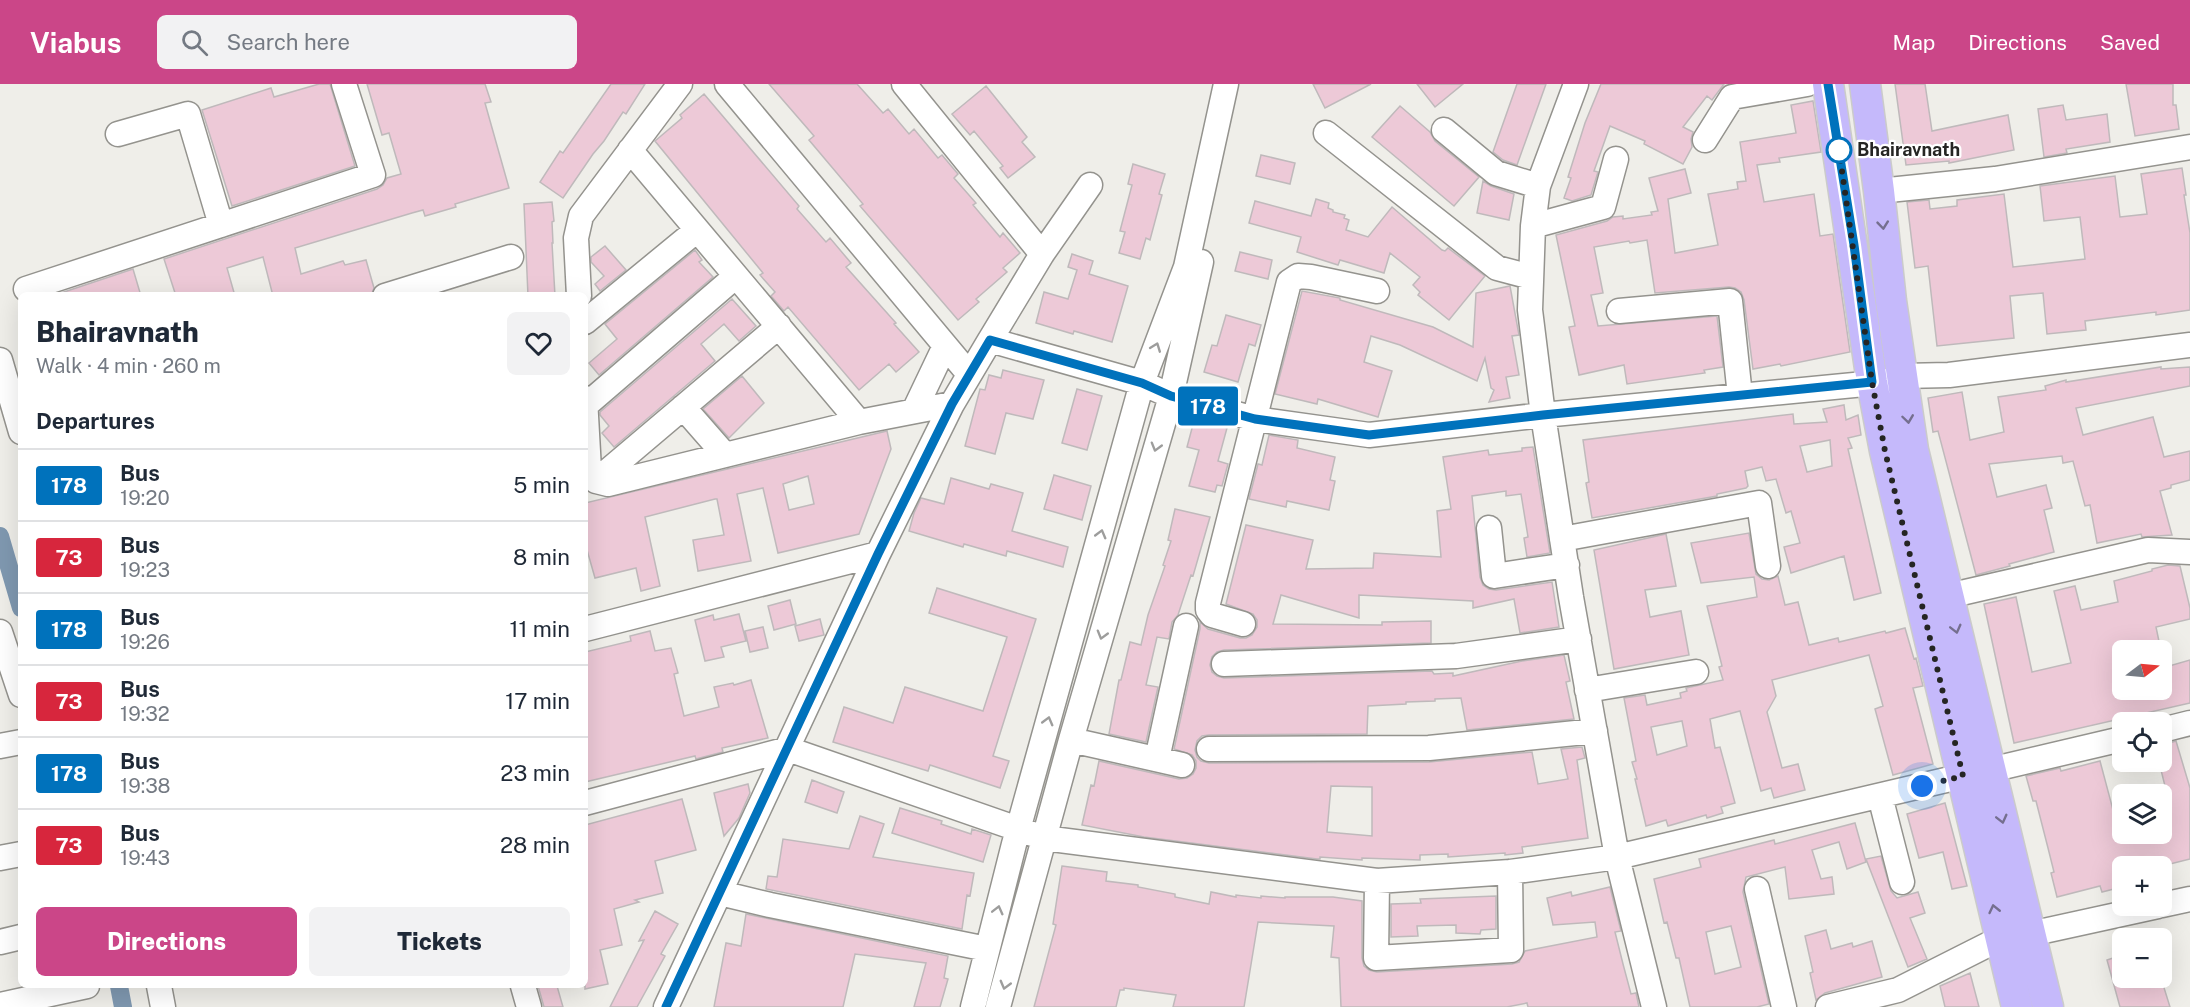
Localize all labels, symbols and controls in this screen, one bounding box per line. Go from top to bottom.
search box [157,15,577,69]
text: Viabus [30,26,121,59]
icon: search [178,26,211,59]
text: Search here [226,29,350,55]
text: Map [1893,30,1935,55]
text: Directions [1968,30,2067,55]
text: Saved [2100,30,2160,55]
marker: Bhairavnath [1826,137,1852,163]
place label: Bhairavnath [1857,139,1960,160]
one-way arrow [1876,221,1889,230]
button: heart [507,312,570,375]
text: Bhairavnath [36,315,199,348]
one-way arrow [1149,342,1161,353]
text: Walk · 4 min · 260 m [36,354,221,378]
line badge: 178 [1174,386,1242,426]
text: 178 [1190,394,1226,419]
text: Departures [36,408,155,434]
one-way arrow [1902,414,1914,423]
one-way arrow [1151,442,1163,452]
text: Bus [120,460,160,486]
text: 5 min [513,472,570,498]
text: 178 [51,473,87,498]
text: 19:20 [120,486,170,510]
one-way arrow [1093,529,1106,539]
text: Bus [120,532,160,558]
text: 8 min [513,544,570,570]
text: 73 [56,545,82,570]
text: 19:23 [120,558,170,582]
text: Bus [120,604,160,630]
text: 11 min [509,616,570,642]
text: 178 [51,617,87,642]
one-way arrow [1948,624,1961,634]
text: 19:26 [120,630,170,654]
one-way arrow [1096,630,1109,640]
north arrow [2112,640,2172,700]
map controls [2112,640,2172,988]
text: Bus [120,676,160,702]
text: 17 min [505,688,570,714]
text: 73 [56,689,82,714]
text: 19:32 [120,702,170,726]
button: locate [2112,712,2172,772]
one-way arrow [1041,717,1054,727]
text: Bus [120,748,160,774]
text: 23 min [500,760,570,786]
text: 178 [51,761,87,786]
your location [1907,771,1937,801]
text: 19:38 [120,774,171,798]
button: layers [2112,784,2172,844]
one-way arrow [1995,813,2008,823]
text: Bus [120,820,160,846]
text: 28 min [500,832,570,858]
text: 73 [56,833,82,858]
text: 19:43 [120,846,170,870]
button: + [2112,856,2172,916]
one-way arrow [1989,904,2002,914]
one-way arrow [990,905,1003,915]
button: Directions [36,907,297,976]
button: Tickets [309,907,570,976]
button: − [2112,928,2172,988]
one-way arrow [999,979,1012,989]

